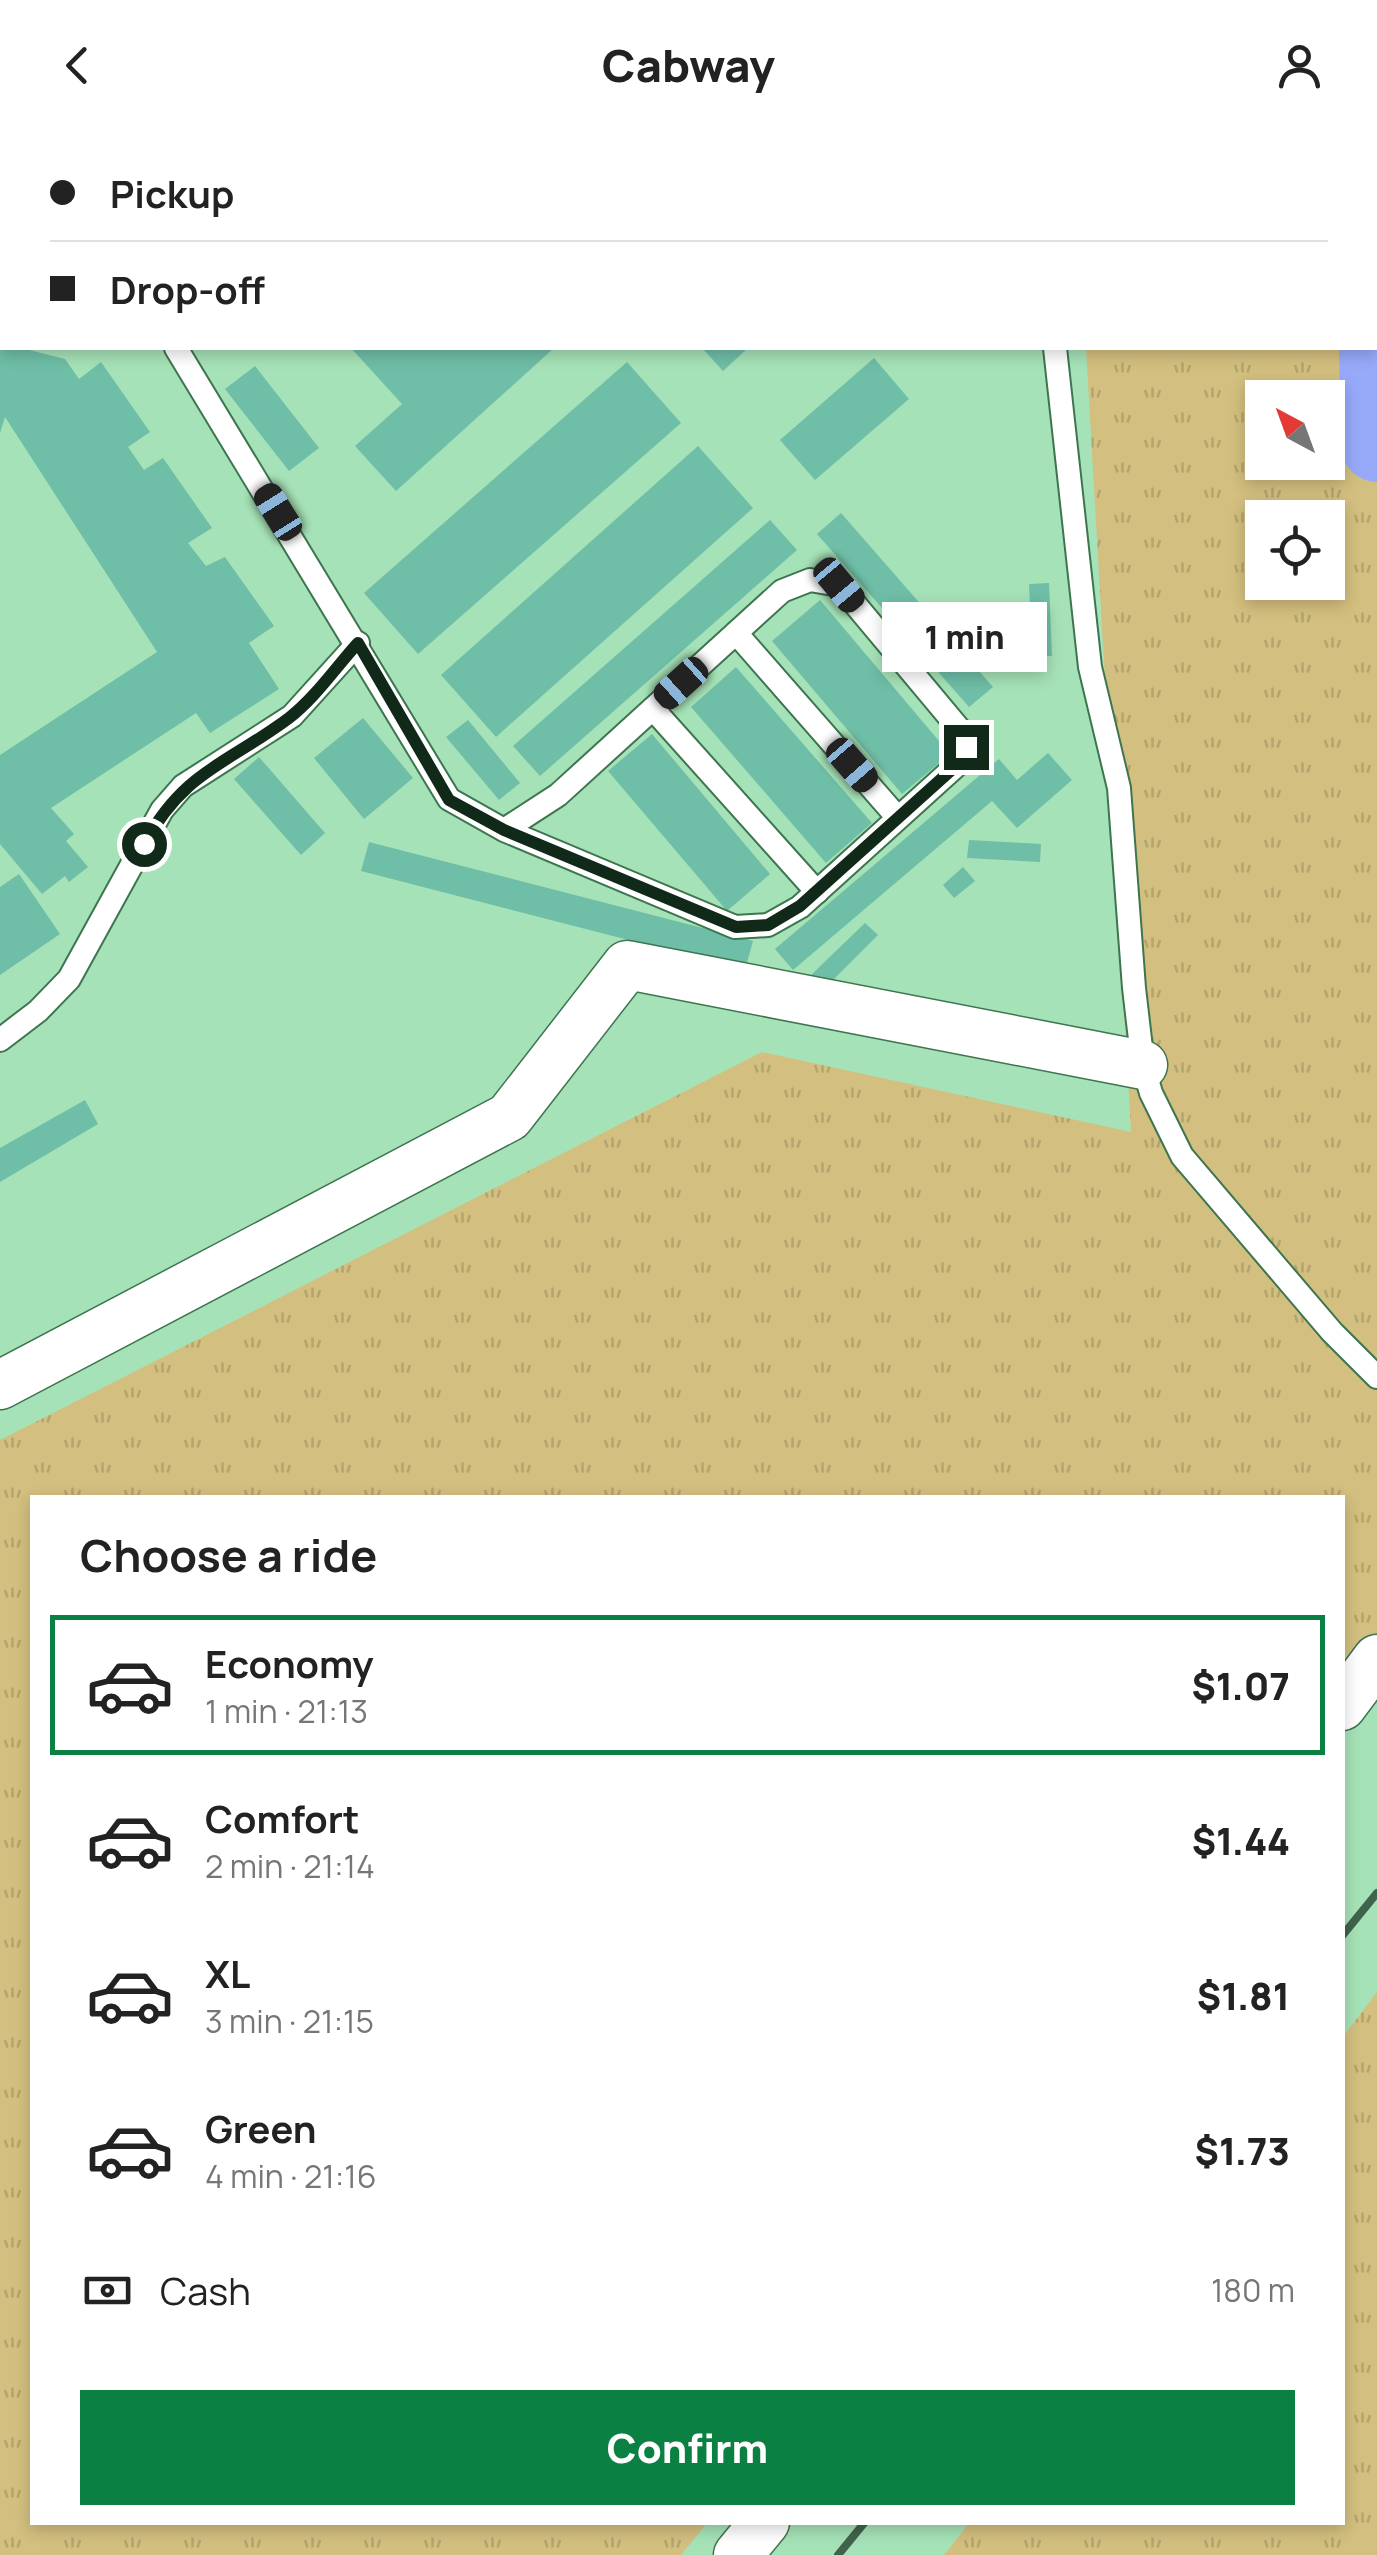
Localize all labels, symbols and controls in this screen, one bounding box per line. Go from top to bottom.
text: Cabway [602,34,775,96]
icon: back [50,38,105,93]
icon: person [1272,38,1327,93]
text: Pickup [110,167,234,219]
text: Drop-off [110,263,265,315]
north arrow [1245,380,1345,480]
map controls [1245,380,1345,600]
car [249,479,307,545]
button: locate [1245,500,1345,600]
car [808,552,870,618]
callout: 1 min [884,602,1048,672]
text: 1 min [924,615,1005,659]
car [649,652,713,714]
route end [944,725,989,770]
car [821,733,883,797]
route start [122,822,167,867]
text: Choose a ride [80,1524,377,1586]
text: Economy [205,1637,374,1689]
icon: car [85,1640,175,1730]
text: $1.07 [1191,1659,1290,1711]
text: 1 min · 21:13 [205,1689,368,1733]
text: Comfort [205,1792,359,1844]
icon: car [85,1795,175,1885]
text: $1.44 [1192,1814,1290,1866]
text: 2 min · 21:14 [205,1844,375,1888]
text: XL [205,1947,250,1999]
icon: car [85,1950,175,2040]
text: $1.81 [1197,1969,1290,2021]
text: 3 min · 21:15 [205,1999,374,2043]
text: Green [205,2102,317,2154]
icon: car [85,2105,175,2195]
text: $1.73 [1195,2124,1290,2176]
text: 4 min · 21:16 [205,2154,377,2198]
icon: cash [80,2263,135,2318]
text: Cash [160,2264,251,2316]
text: 180 m [1211,2268,1295,2312]
button: Confirm [80,2390,1295,2505]

